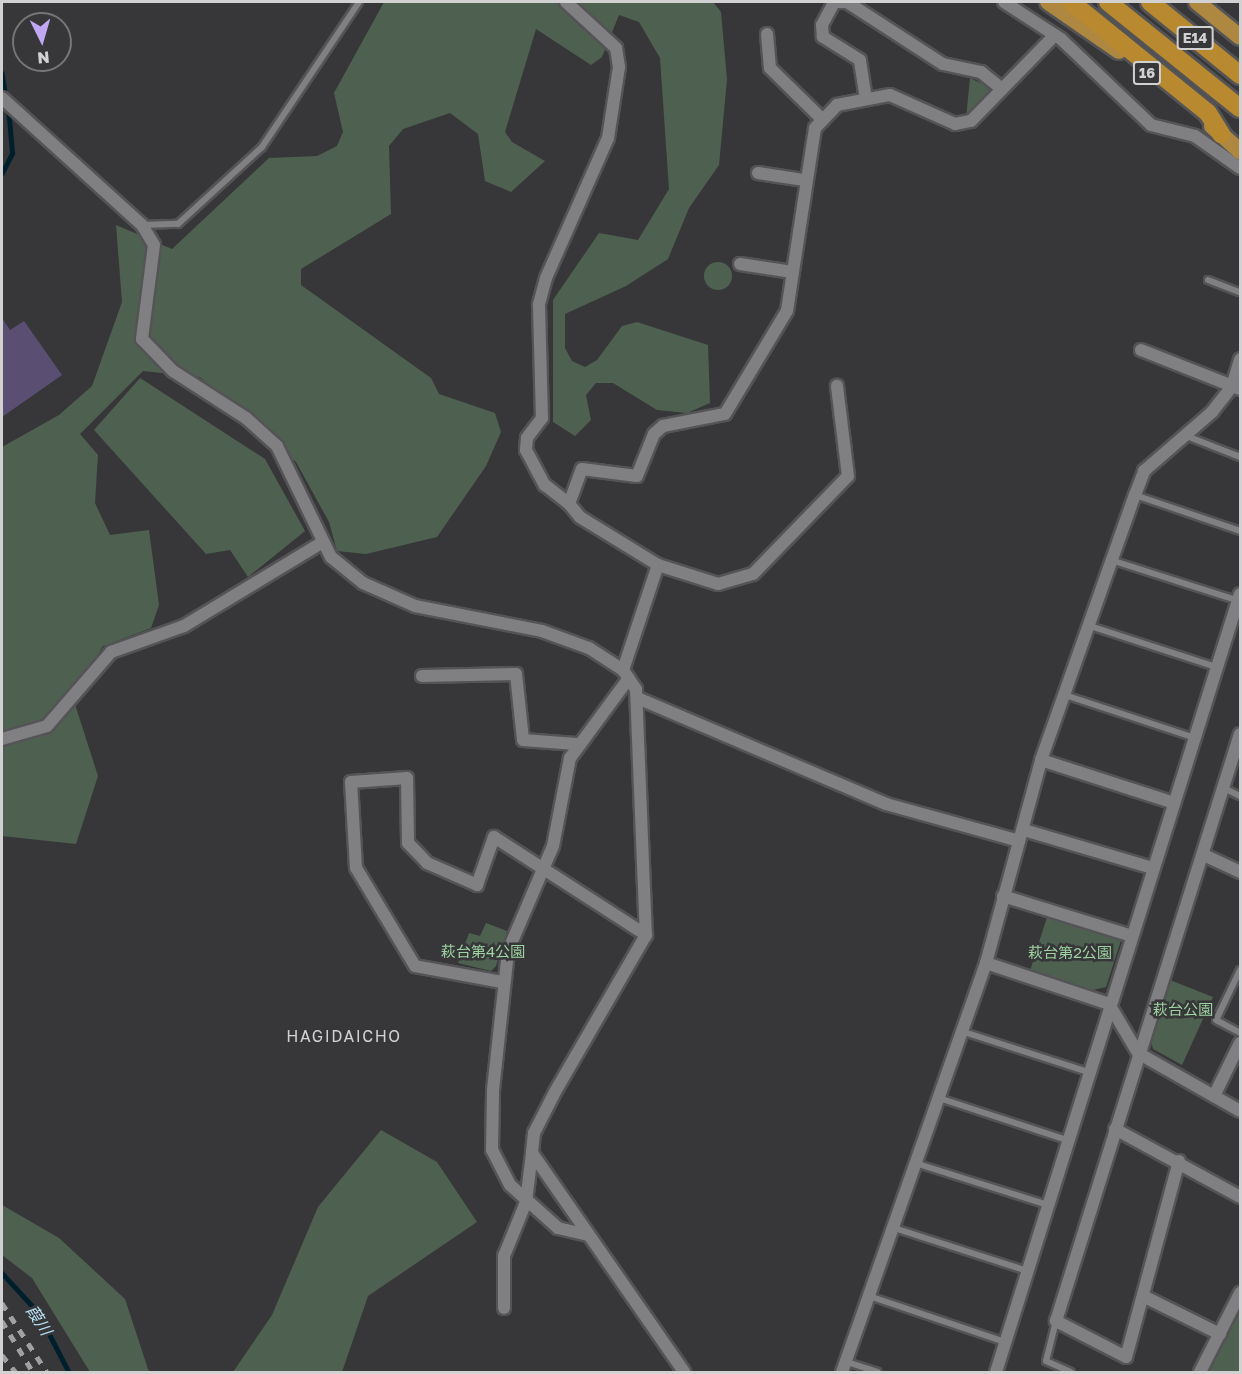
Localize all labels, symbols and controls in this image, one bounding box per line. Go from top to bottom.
north arrow [12,12,72,72]
road number: E14 [1176,27,1214,49]
text: N [36,47,50,68]
road number: 16 [1132,62,1162,84]
park label: 萩台第4公園 [441,943,525,961]
park label: 萩台第2公園 [1028,944,1112,962]
park label: 萩台公園 [1153,1001,1213,1019]
district label: HAGIDAICHO [286,1026,402,1046]
water label: 葭川 [22,1301,56,1339]

